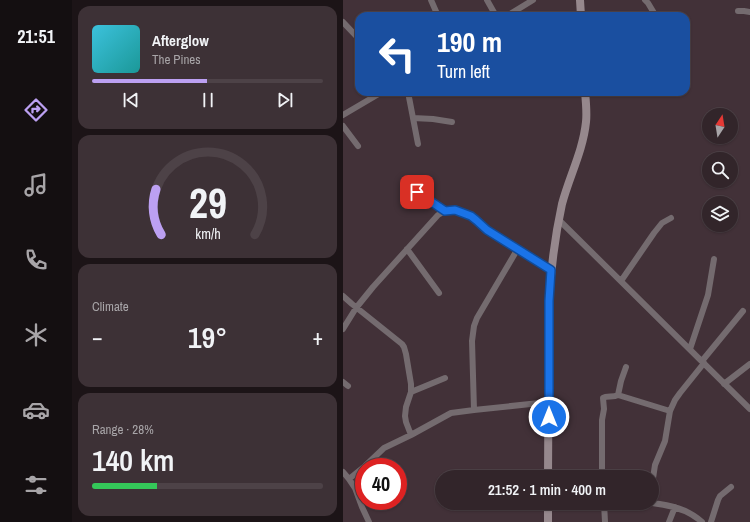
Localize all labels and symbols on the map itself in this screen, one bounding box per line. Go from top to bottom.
north arrow [702,108,738,144]
pin [400,175,434,209]
position arrow [528,396,570,438]
speed limit sign: 40 [355,458,407,510]

